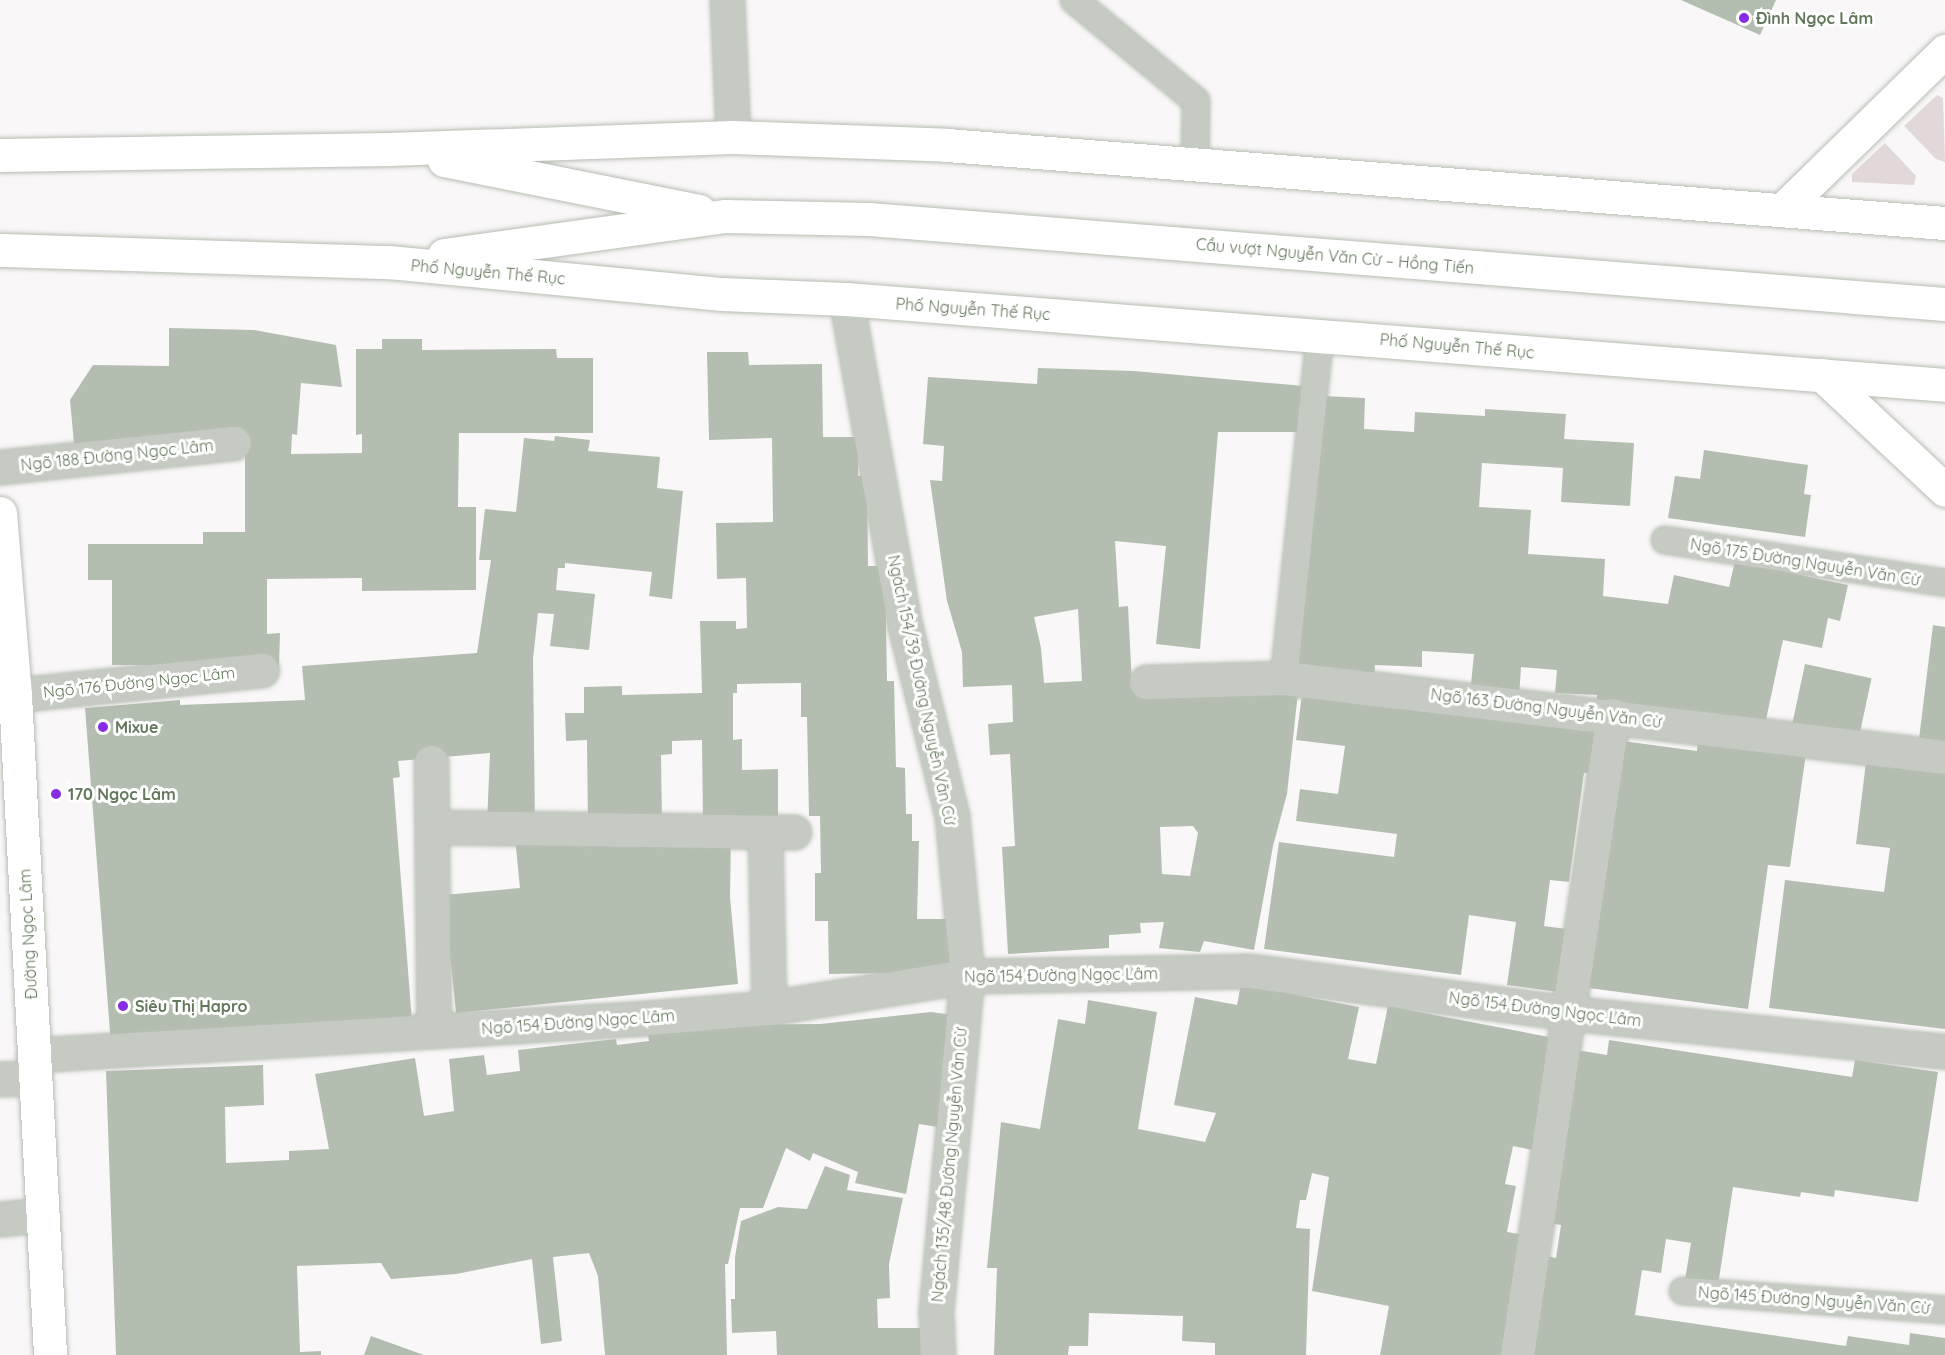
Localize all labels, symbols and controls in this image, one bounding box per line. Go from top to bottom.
place label: Đình Ngọc Lâm [1756,8,1873,28]
marker: Đình Ngọc Lâm [1737,11,1751,25]
street label: Cầu vượt Nguyễn Văn Cừ – Hồng Tiến [1195,234,1475,278]
street label: Phố Nguyễn Thế Rục [410,256,566,288]
street label: Phố Nguyễn Thế Rục [895,294,1051,324]
street label: Phố Nguyễn Thế Rục [1379,330,1535,362]
street label: Ngõ 188 Đường Ngọc Lâm [20,435,214,475]
street label: Ngõ 175 Đường Nguyễn Văn Cừ [1689,534,1921,590]
street label: Ngách 154/39 Đường Nguyễn Văn Cừ [884,553,960,827]
street label: Ngõ 176 Đường Ngọc Lâm [42,662,236,702]
street label: Ngõ 163 Đường Nguyễn Văn Cừ [1430,684,1662,732]
place label: Mixue [115,717,158,737]
marker: Mixue [96,720,110,734]
place label: 170 Ngọc Lâm [68,784,176,804]
marker: 170 Ngọc Lâm [49,787,63,801]
street label: Đường Ngọc Lâm [15,868,41,1000]
street label: Ngõ 154 Đường Ngọc Lâm [964,964,1158,986]
street label: Ngõ 154 Đường Ngọc Lâm [1448,988,1642,1030]
place label: Siêu Thị Hapro [135,996,247,1016]
marker: Siêu Thị Hapro [116,999,130,1013]
street label: Ngõ 154 Đường Ngọc Lâm [481,1006,675,1038]
street label: Ngách 135/48 Đường Nguyễn Văn Cừ [927,1027,971,1303]
street label: Ngõ 145 Đường Nguyễn Văn Cừ [1697,1282,1931,1318]

